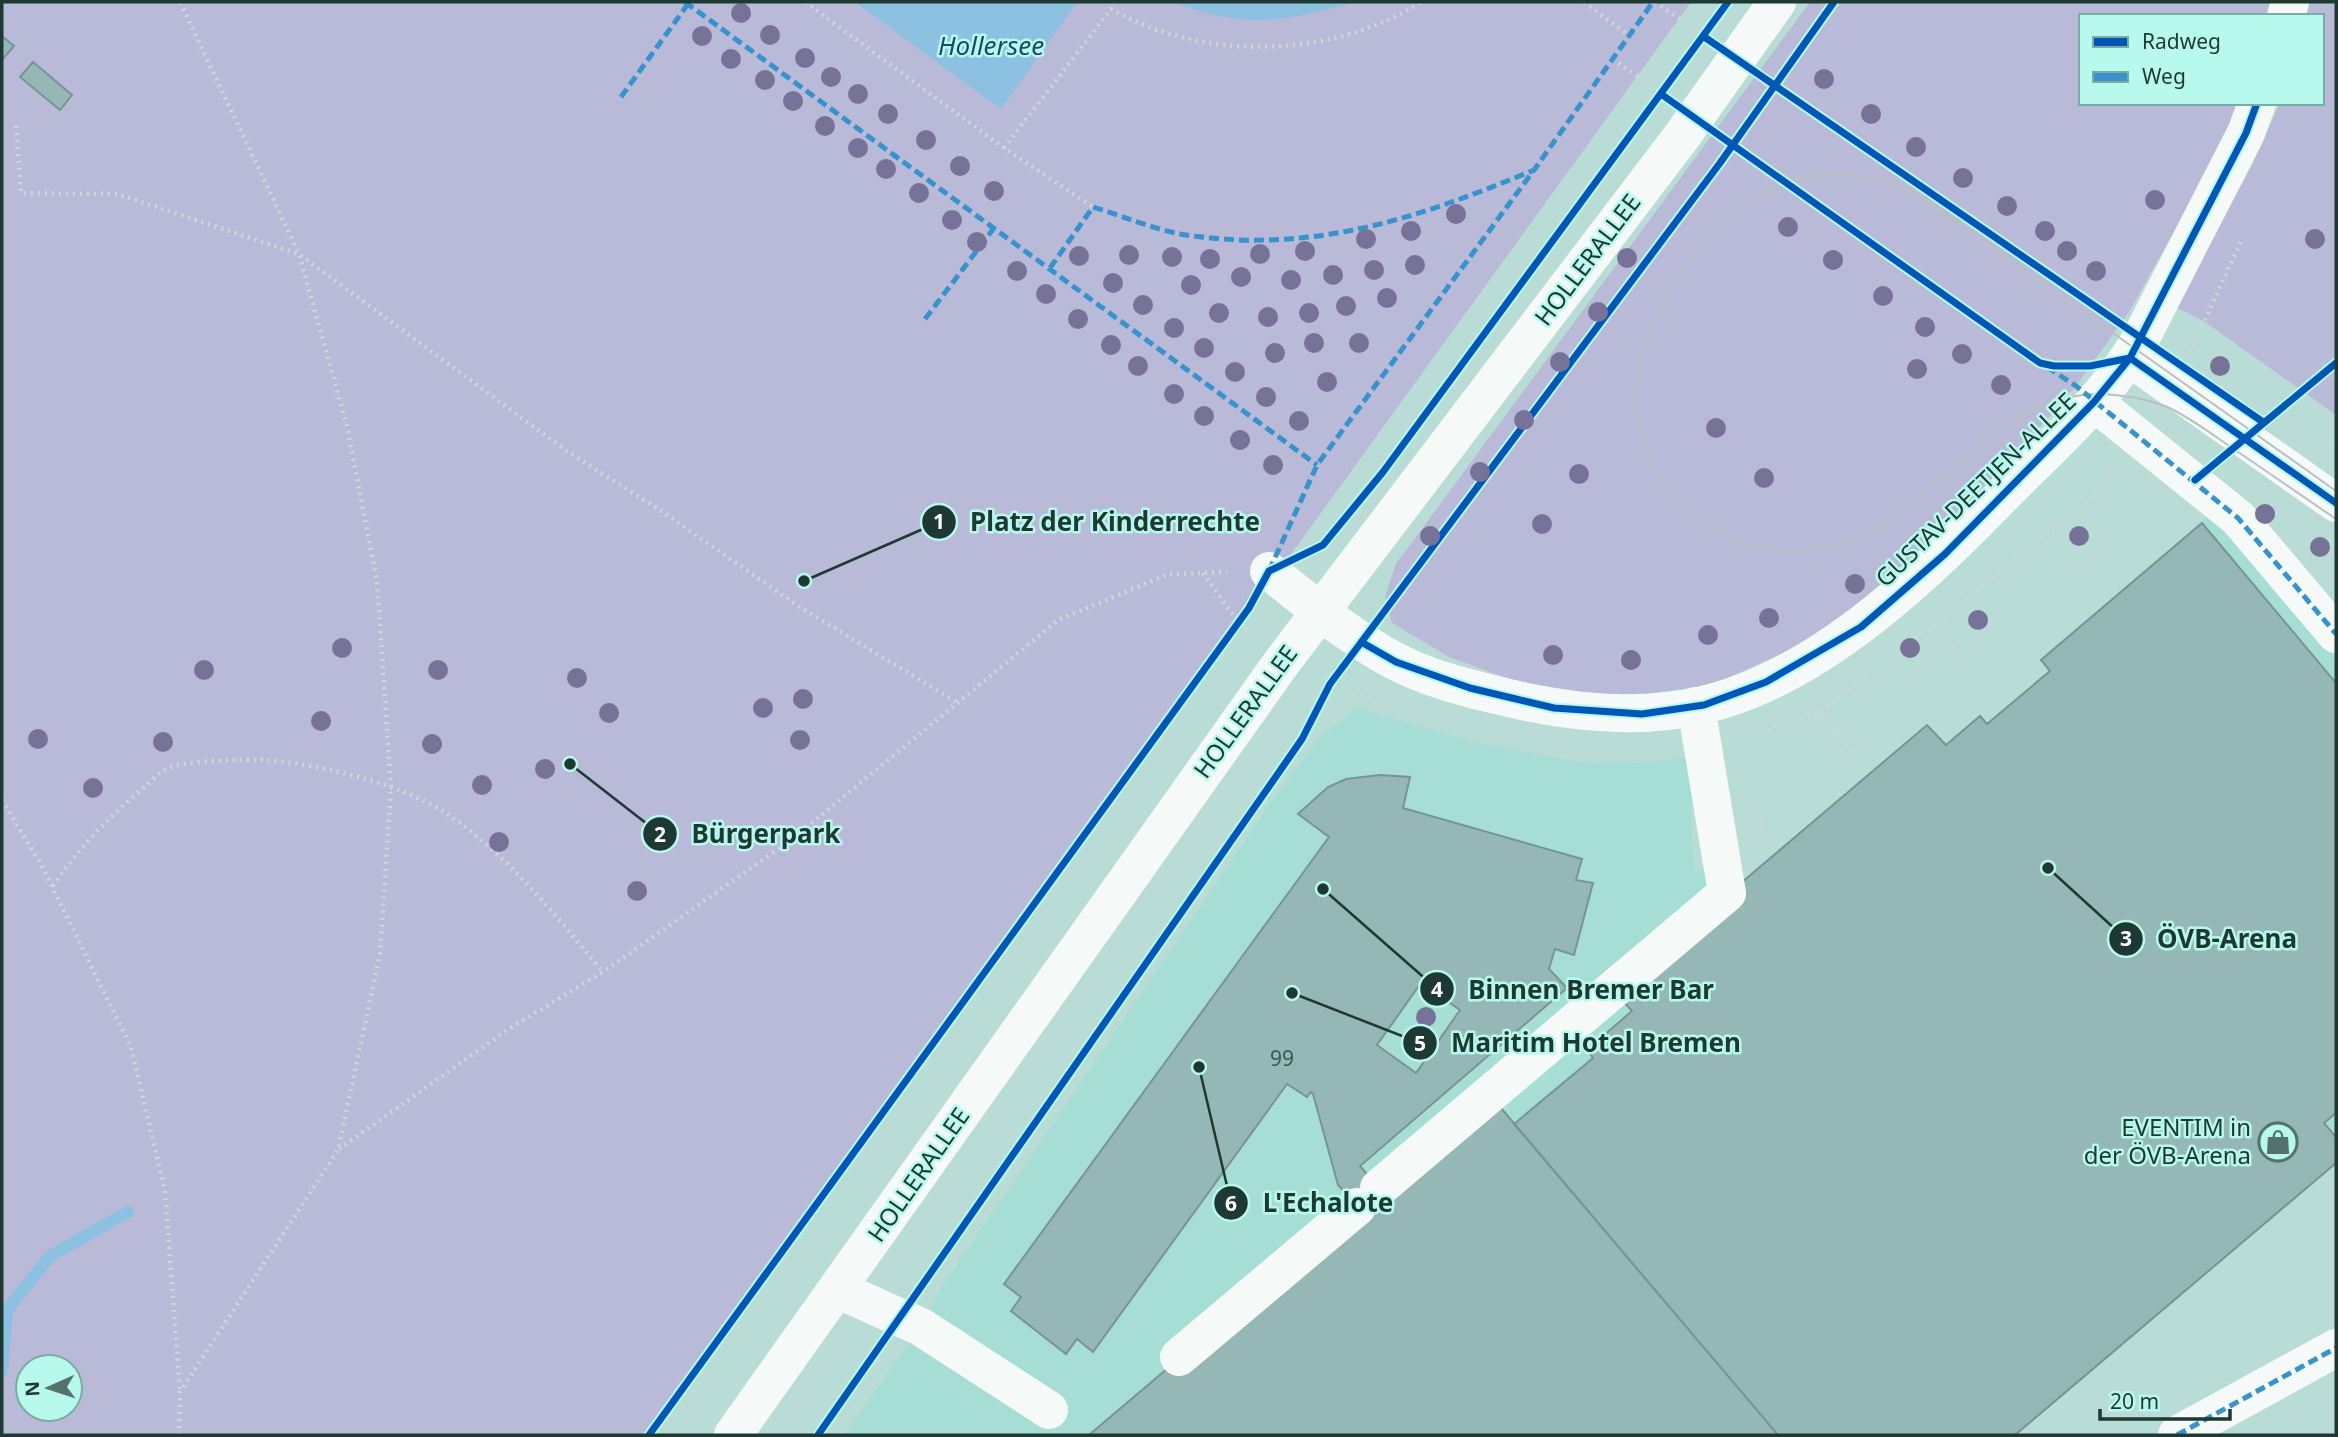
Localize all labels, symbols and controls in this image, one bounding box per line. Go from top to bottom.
legend [2079,14,2324,105]
water label: Hollersee [938,27,1044,63]
text: Radweg [2142,27,2221,55]
text: Weg [2142,62,2186,90]
street label: HOLLERALLEE [1526,186,1647,332]
street label: GUSTAV-DEETJEN-ALLEE [1867,384,2082,594]
callout: Platz der Kinderrechte [921,498,1274,545]
text: Platz der Kinderrechte [970,503,1260,539]
text: 1 [933,507,945,535]
street label: HOLLERALLEE [1185,638,1304,784]
callout: Bürgerpark [642,811,854,858]
text: Bürgerpark [692,815,841,851]
text: 2 [654,820,666,848]
callout: ÖVB-Arena [2108,915,2311,962]
text: ÖVB-Arena [2157,920,2297,956]
text: 3 [2120,924,2132,952]
callout: Binnen Bremer Bar [1419,966,1728,1013]
text: Binnen Bremer Bar [1468,971,1714,1007]
text: 4 [1431,975,1443,1003]
callout: Maritim Hotel Bremen [1403,1020,1755,1067]
text: Maritim Hotel Bremen [1451,1024,1741,1060]
text: 5 [1414,1029,1426,1057]
house number: 99 [1270,1044,1294,1072]
street label: HOLLERALLEE [859,1100,976,1248]
place label: EVENTIM in der ÖVB-Arena [2084,1110,2251,1171]
shop icon: EVENTIM in der ÖVB-Arena [2257,1121,2299,1163]
callout: L'Echalote [1213,1180,1407,1227]
text: L'Echalote [1263,1184,1393,1220]
text: 6 [1225,1189,1237,1217]
north arrow [14,1353,84,1423]
scale bar [2100,1378,2230,1422]
text: N [19,1380,45,1397]
text: 20 m [2110,1387,2159,1415]

